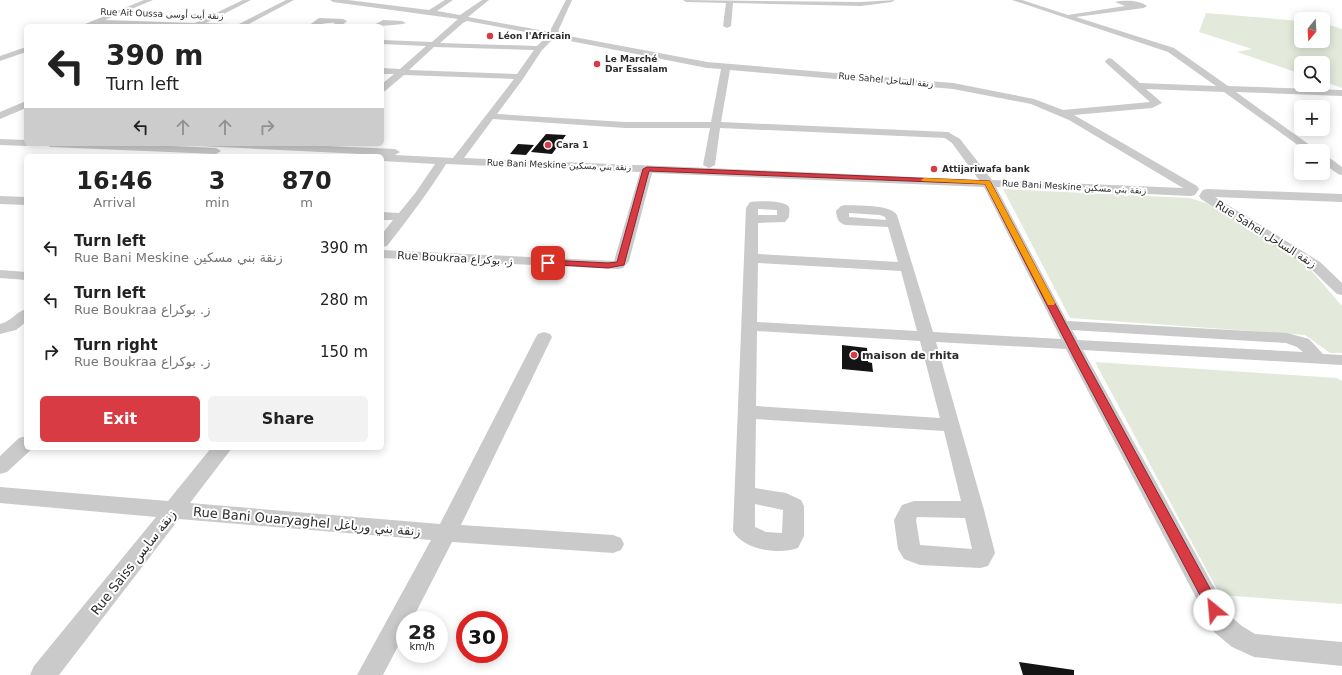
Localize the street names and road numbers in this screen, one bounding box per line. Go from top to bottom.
street label: Rue Ait Oussa زنقة أيت أوسى [100,6,224,21]
street label: Rue Sahel زنقة الساحل [838,71,934,89]
street label: Rue Bani Meskine زنقة بني مسكين [487,157,631,173]
street label: Rue Bani Meskine زنقة بني مسكين [1002,178,1146,196]
street label: Rue Sahel زنقة الساحل [1213,198,1319,271]
street label: Rue Boukraa ز. بوكراع [397,249,513,268]
street label: Rue Bani Ouaryaghel زنقة بني ورياغل [193,504,421,540]
street label: Rue Saiss زنقة سايس [88,507,180,618]

